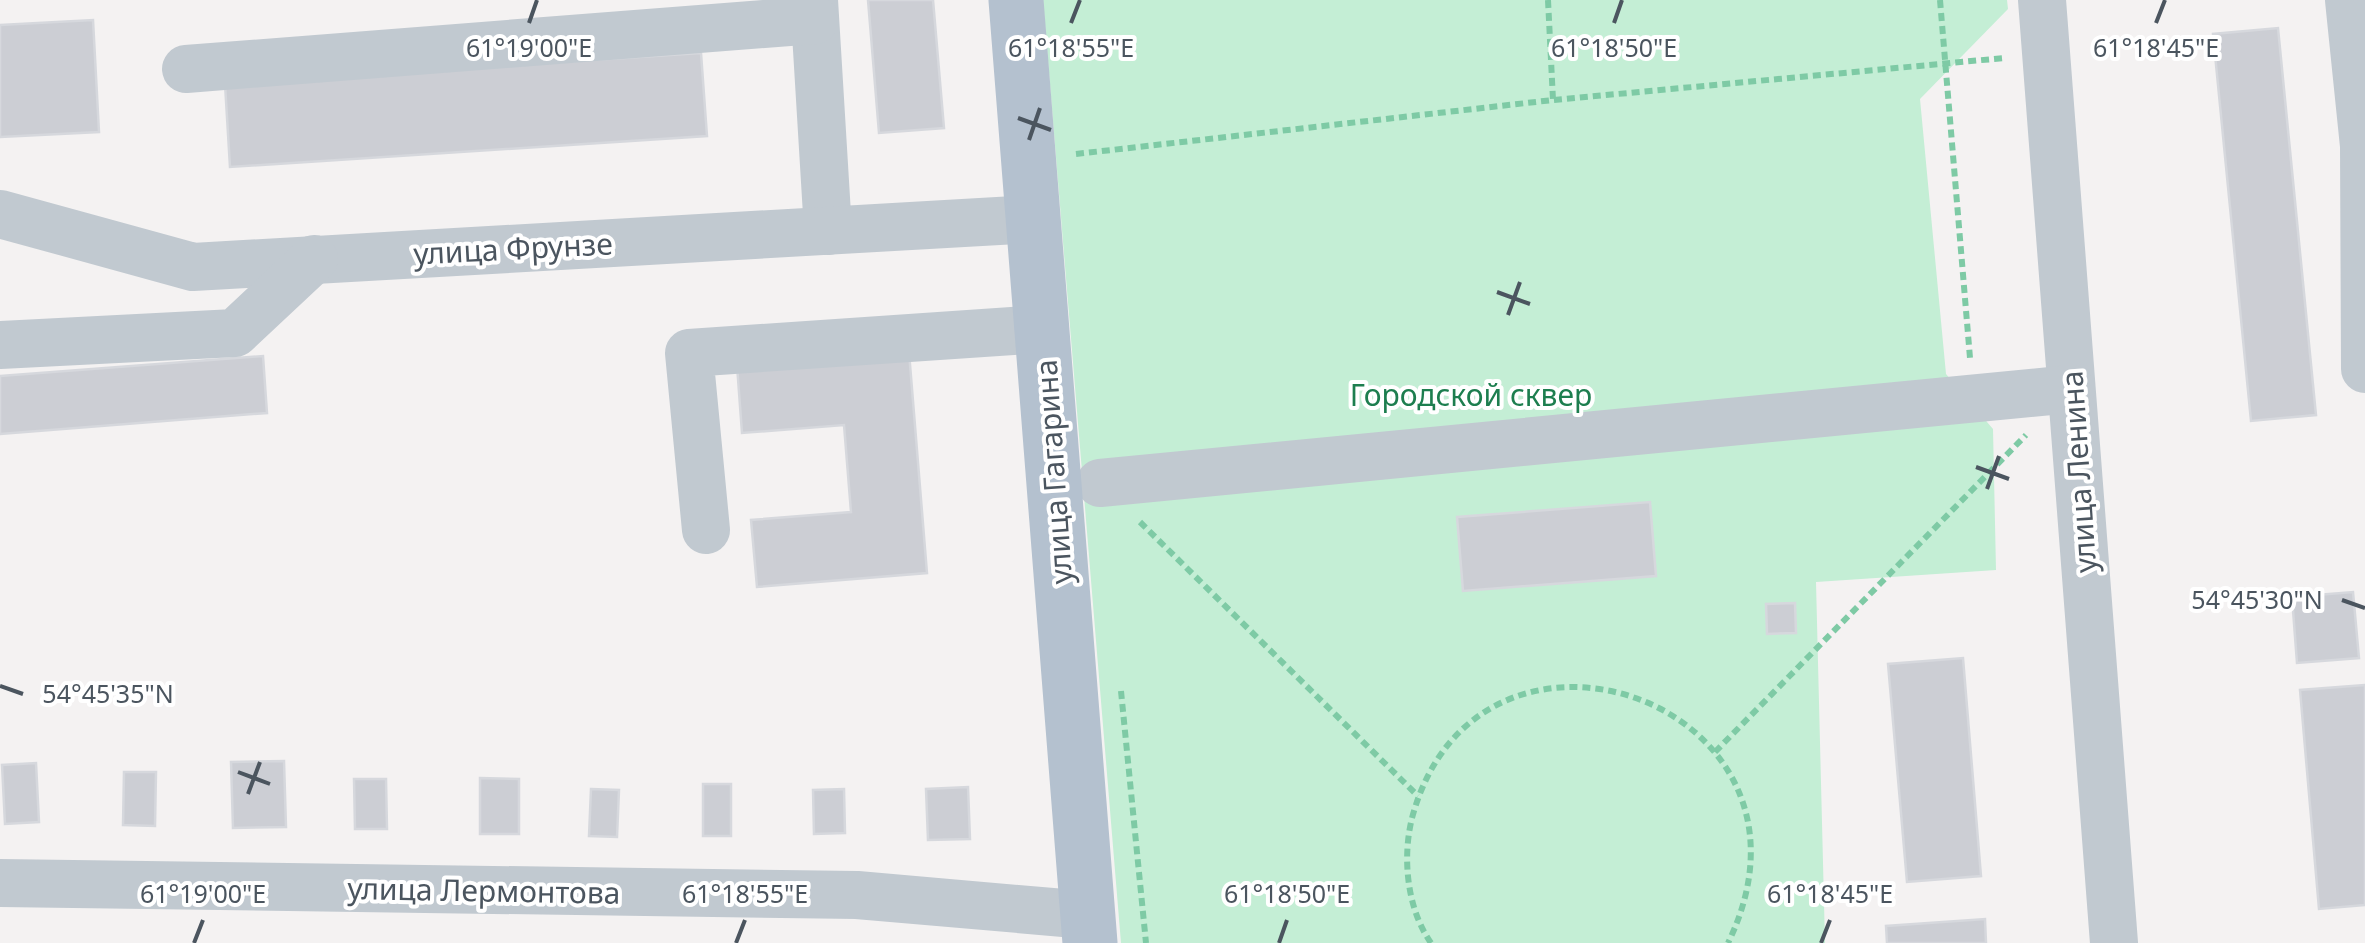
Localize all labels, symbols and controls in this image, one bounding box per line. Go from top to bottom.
text: 61°19'00"E [466,30,592,64]
text: 61°18'55"E [1008,30,1134,64]
text: 61°18'50"E [1551,30,1677,64]
text: 61°18'45"E [2093,30,2219,64]
street label: улица Фрунзе [412,222,614,274]
street label: улица Гагарина [1025,358,1081,586]
street label: улица Ленина [2050,370,2106,574]
park label: Городской сквер [1350,374,1592,415]
text: 54°45'30"N [2191,582,2323,616]
text: 54°45'35"N [42,676,174,710]
street label: улица Лермонтова [347,867,621,913]
text: 61°19'00"E [140,876,266,910]
text: 61°18'55"E [682,876,808,910]
text: 61°18'50"E [1224,876,1350,910]
text: 61°18'45"E [1767,876,1893,910]

